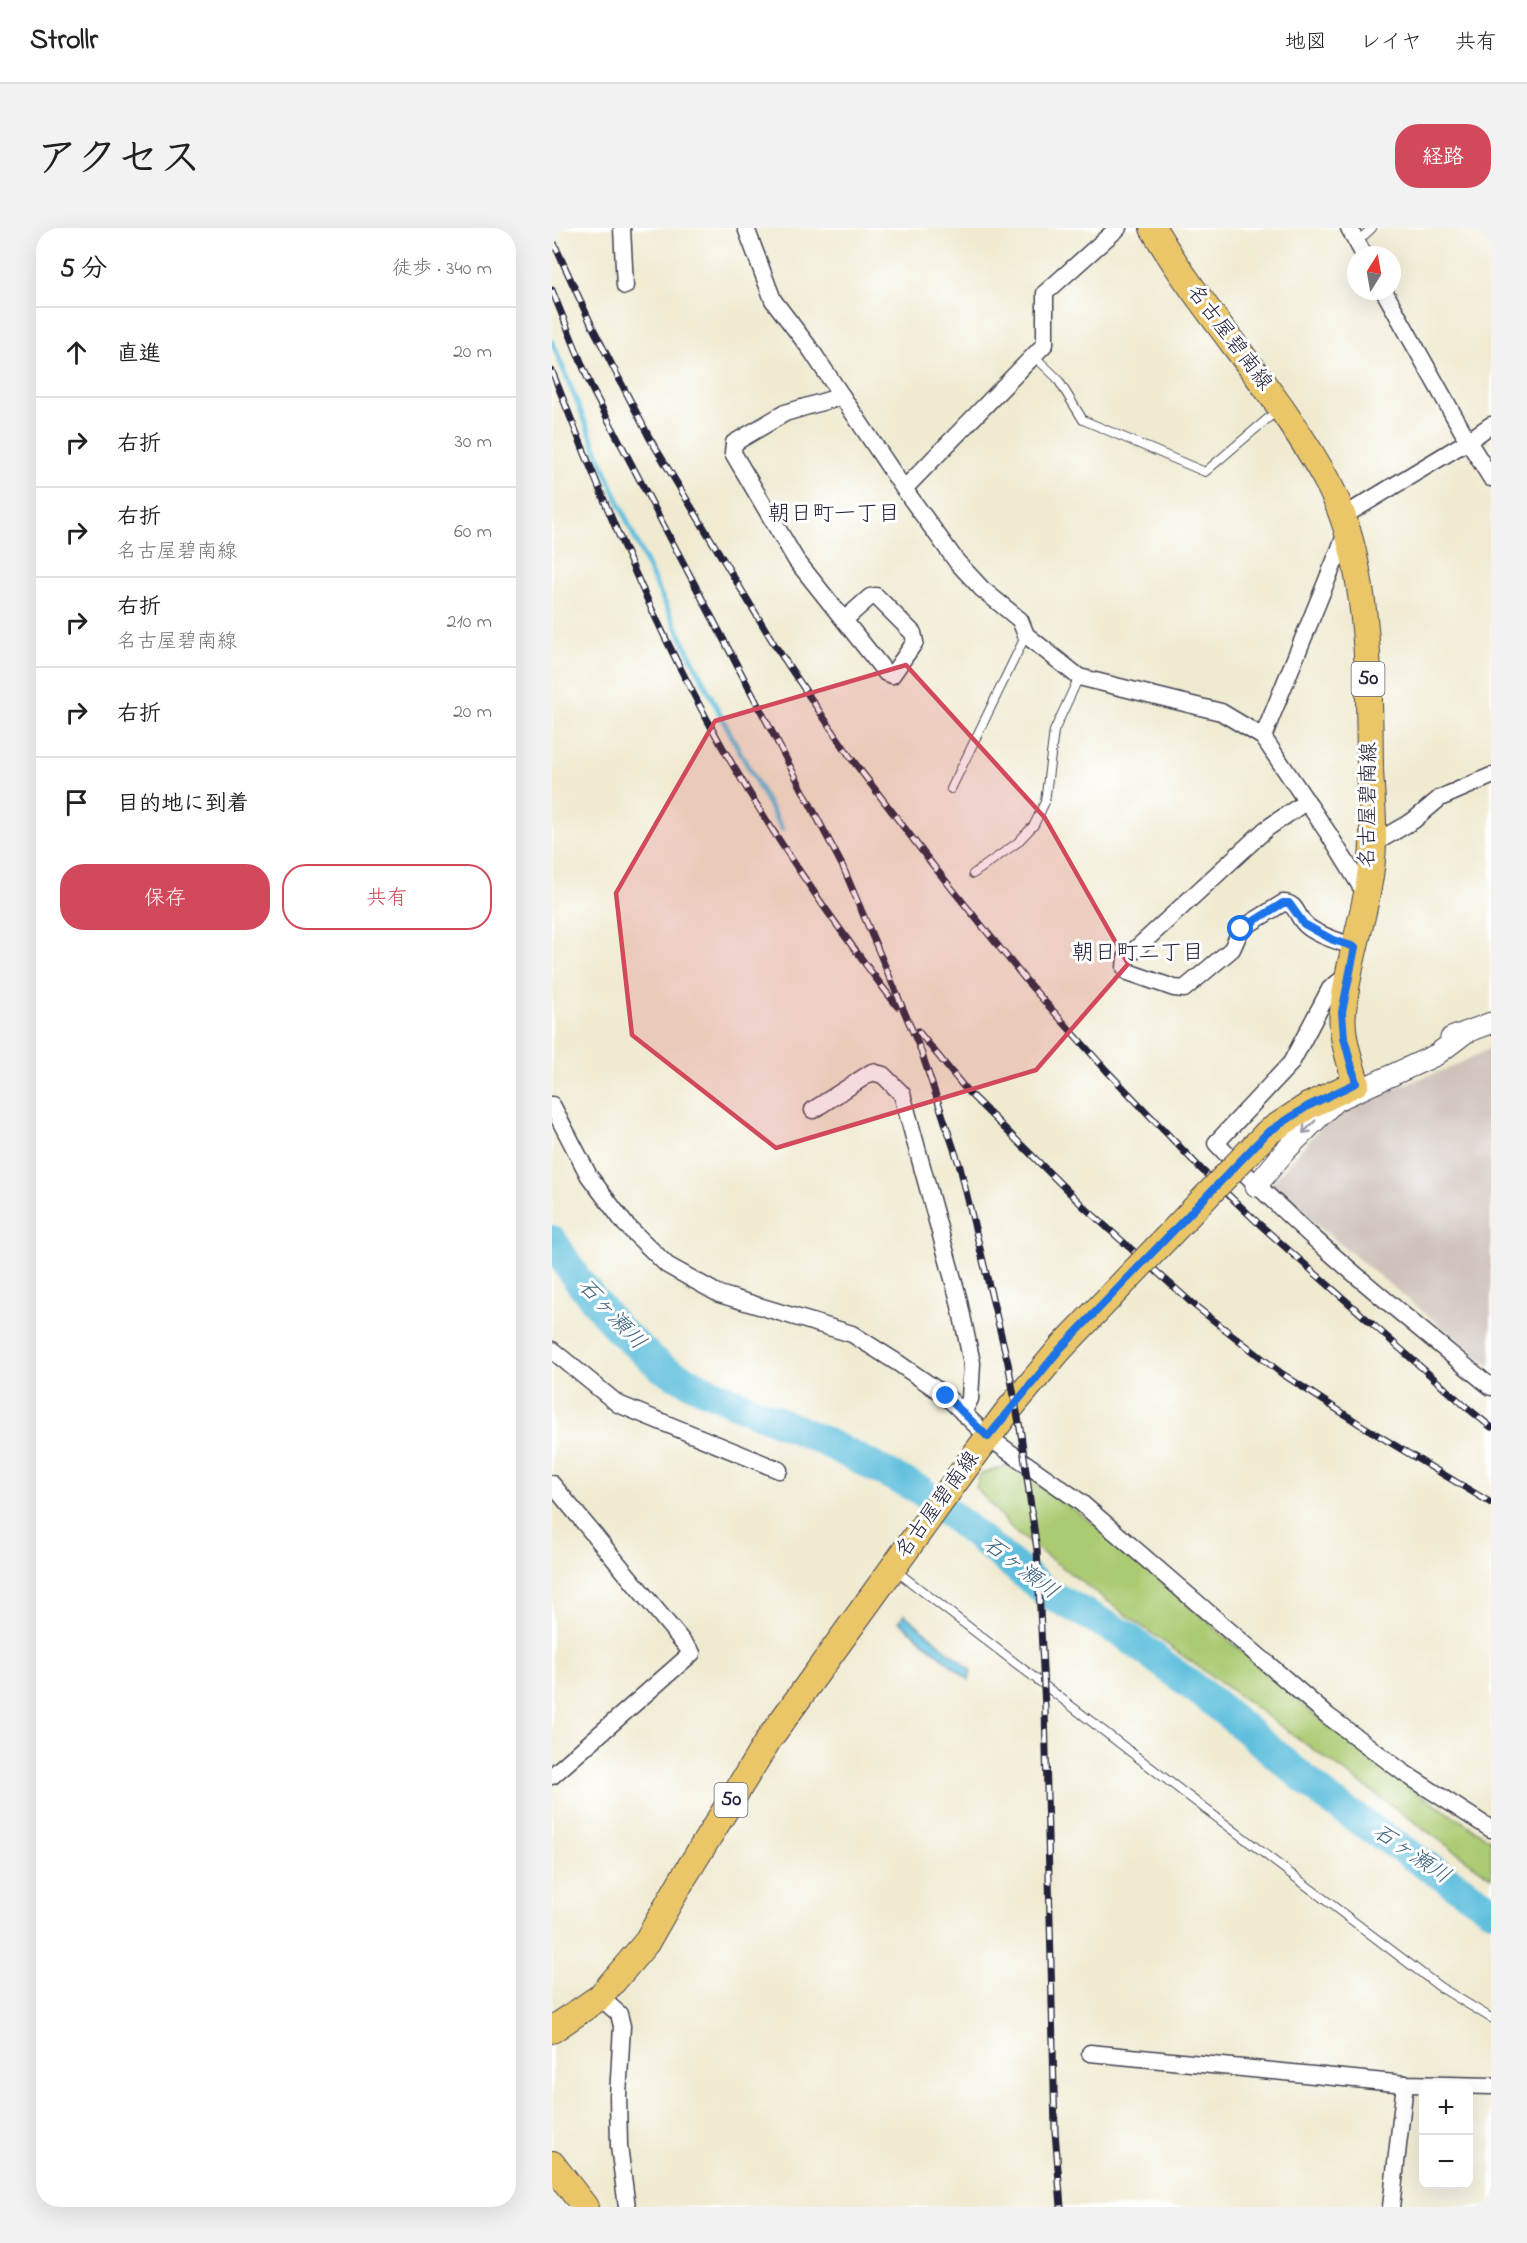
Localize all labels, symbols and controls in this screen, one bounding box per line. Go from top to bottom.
text: Strollr [30,21,98,62]
text: 地図 [1285,28,1327,58]
text: レイヤ [1360,28,1422,58]
text: 共有 [1455,28,1497,58]
button: 経路 [1395,124,1491,188]
text: アクセス [36,130,201,191]
north arrow [1347,246,1401,300]
text: 5 分 [60,251,107,289]
text: 徒歩 · 340 m [392,255,492,284]
street label: 名古屋碧南線 [1179,279,1279,397]
icon: ahead [60,336,93,369]
text: 20 m [453,338,492,367]
text: 直進 [117,339,161,371]
icon: right [60,426,93,459]
text: 30 m [455,428,492,457]
text: 右折 [117,429,161,461]
district label: 朝日町一丁目 [768,499,900,531]
text: 右折 [117,502,161,534]
icon: right [60,516,93,549]
text: 60 m [454,518,492,547]
text: 名古屋碧南線 [117,538,237,567]
text: 右折 [117,592,161,624]
icon: right [60,606,93,639]
text: 210 m [447,608,492,637]
text: 名古屋碧南線 [117,628,237,657]
road number: 50 [1352,662,1384,696]
icon: right [60,696,93,729]
text: 20 m [453,698,492,727]
text: 右折 [117,699,161,731]
street label: 名古屋碧南線 [1353,742,1385,868]
icon: arrive [60,786,93,819]
text: 目的地に到着 [117,789,249,821]
button: 保存 [60,864,270,930]
button: 共有 [282,864,492,930]
route start [1227,915,1253,941]
district label: 朝日町二丁目 [1072,938,1204,970]
one-way arrow [1301,1120,1316,1134]
water label: 石ヶ瀬川 [569,1272,653,1358]
route end [932,1382,958,1408]
street label: 名古屋碧南線 [889,1445,987,1565]
water label: 石ヶ瀬川 [975,1530,1065,1608]
road number: 50 [714,1783,747,1817]
water label: 石ヶ瀬川 [1366,1817,1456,1893]
map controls [1419,2081,1473,2189]
button: + [1419,2081,1473,2135]
button: − [1419,2135,1473,2189]

